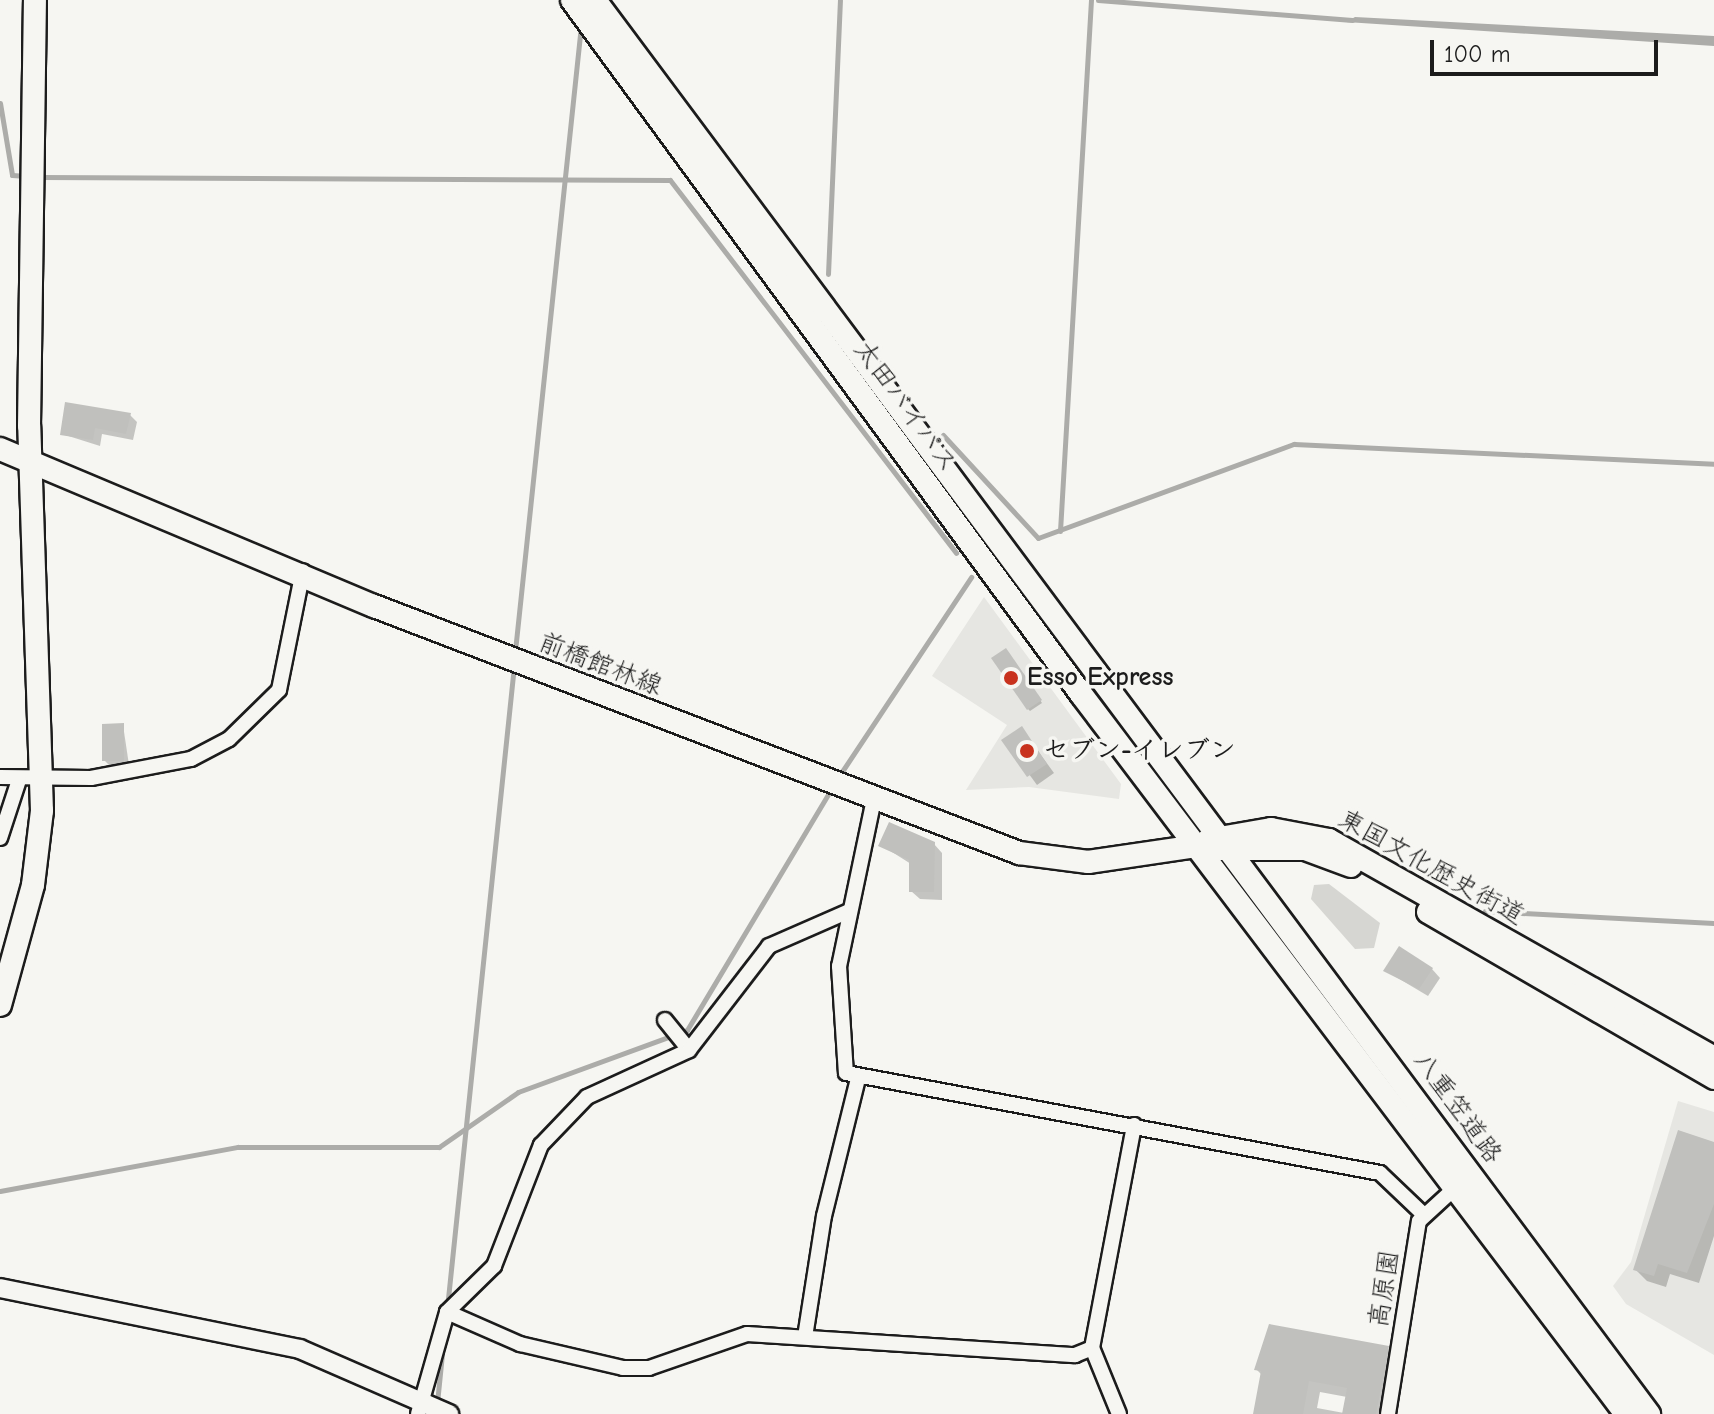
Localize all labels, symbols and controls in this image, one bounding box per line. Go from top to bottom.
scale bar [1434,24,1662,74]
text: 100 m [1444,40,1511,68]
street label: 太田バイパス [847,335,963,479]
street label: 前橋館林線 [534,627,666,703]
place label: Esso Express [1027,662,1173,694]
marker: Esso Express [1002,669,1020,687]
place label: セブン-イレブン [1043,735,1236,767]
marker: セブン-イレブン [1018,742,1036,760]
street label: 東国文化歴史街道 [1332,804,1530,932]
street label: 八重笠道路 [1406,1046,1508,1170]
street label: 高原園 [1363,1248,1407,1330]

